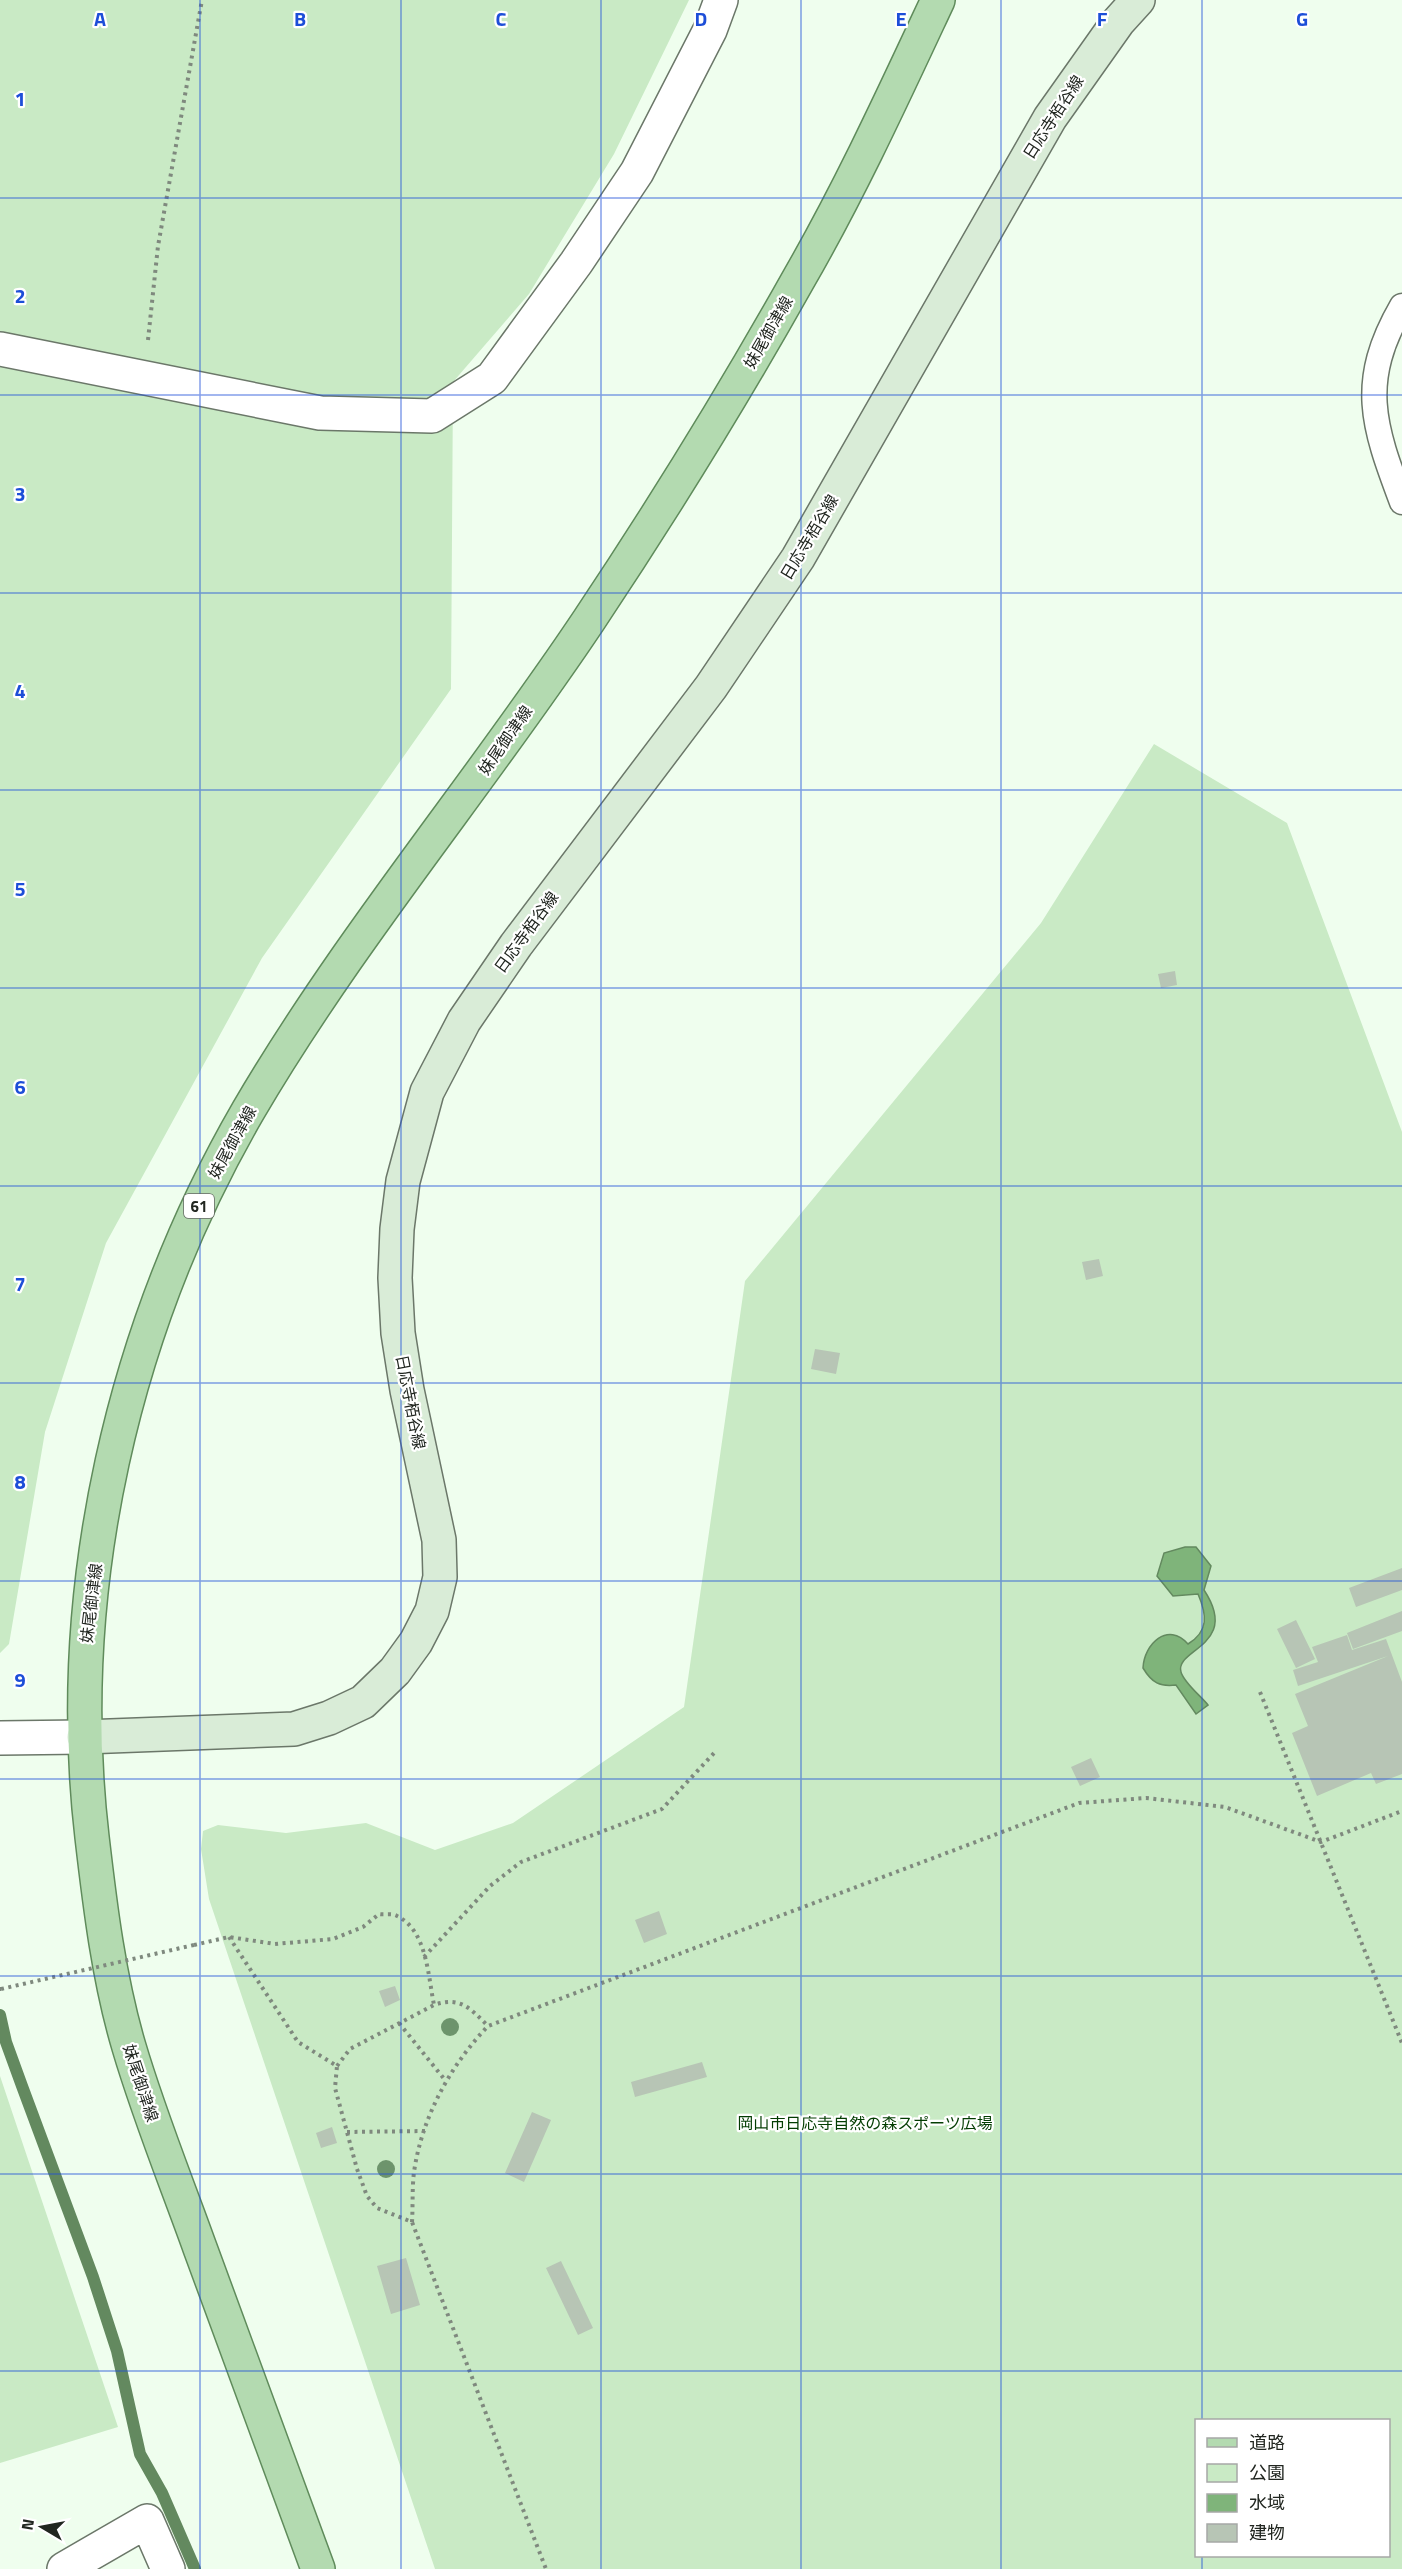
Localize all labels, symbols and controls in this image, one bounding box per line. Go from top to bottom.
text: A [94,3,106,34]
text: B [294,3,306,34]
text: C [496,3,507,34]
text: D [695,3,707,34]
text: E [895,3,907,34]
text: F [1097,3,1108,34]
text: G [1296,3,1308,34]
street label: 日応寺栢谷線 [1017,70,1089,164]
text: 1 [14,83,26,114]
text: 2 [14,280,26,311]
street label: 妹尾御津線 [738,291,798,373]
text: 3 [14,478,26,509]
street label: 日応寺栢谷線 [774,490,844,584]
text: 4 [14,675,26,706]
street label: 妹尾御津線 [472,700,538,780]
text: 5 [14,873,26,904]
street label: 日応寺栢谷線 [488,886,564,978]
text: 6 [14,1071,26,1102]
street label: 妹尾御津線 [202,1101,262,1183]
road number: 61 [184,1194,214,1218]
text: 7 [14,1268,26,1299]
street label: 日応寺栢谷線 [390,1353,432,1451]
text: 8 [14,1466,26,1497]
street label: 妹尾御津線 [74,1562,108,1644]
text: 9 [14,1664,26,1695]
street label: 妹尾御津線 [117,2041,165,2125]
park label: 岡山市日応寺自然の森スポーツ広場 [737,2111,993,2135]
legend [1195,2419,1390,2557]
text: 道路 [1249,2429,1285,2456]
text: 公園 [1249,2459,1285,2486]
text: 水域 [1249,2489,1285,2516]
north arrow [12,2497,72,2557]
text: N [14,2517,40,2532]
text: 建物 [1249,2519,1285,2546]

